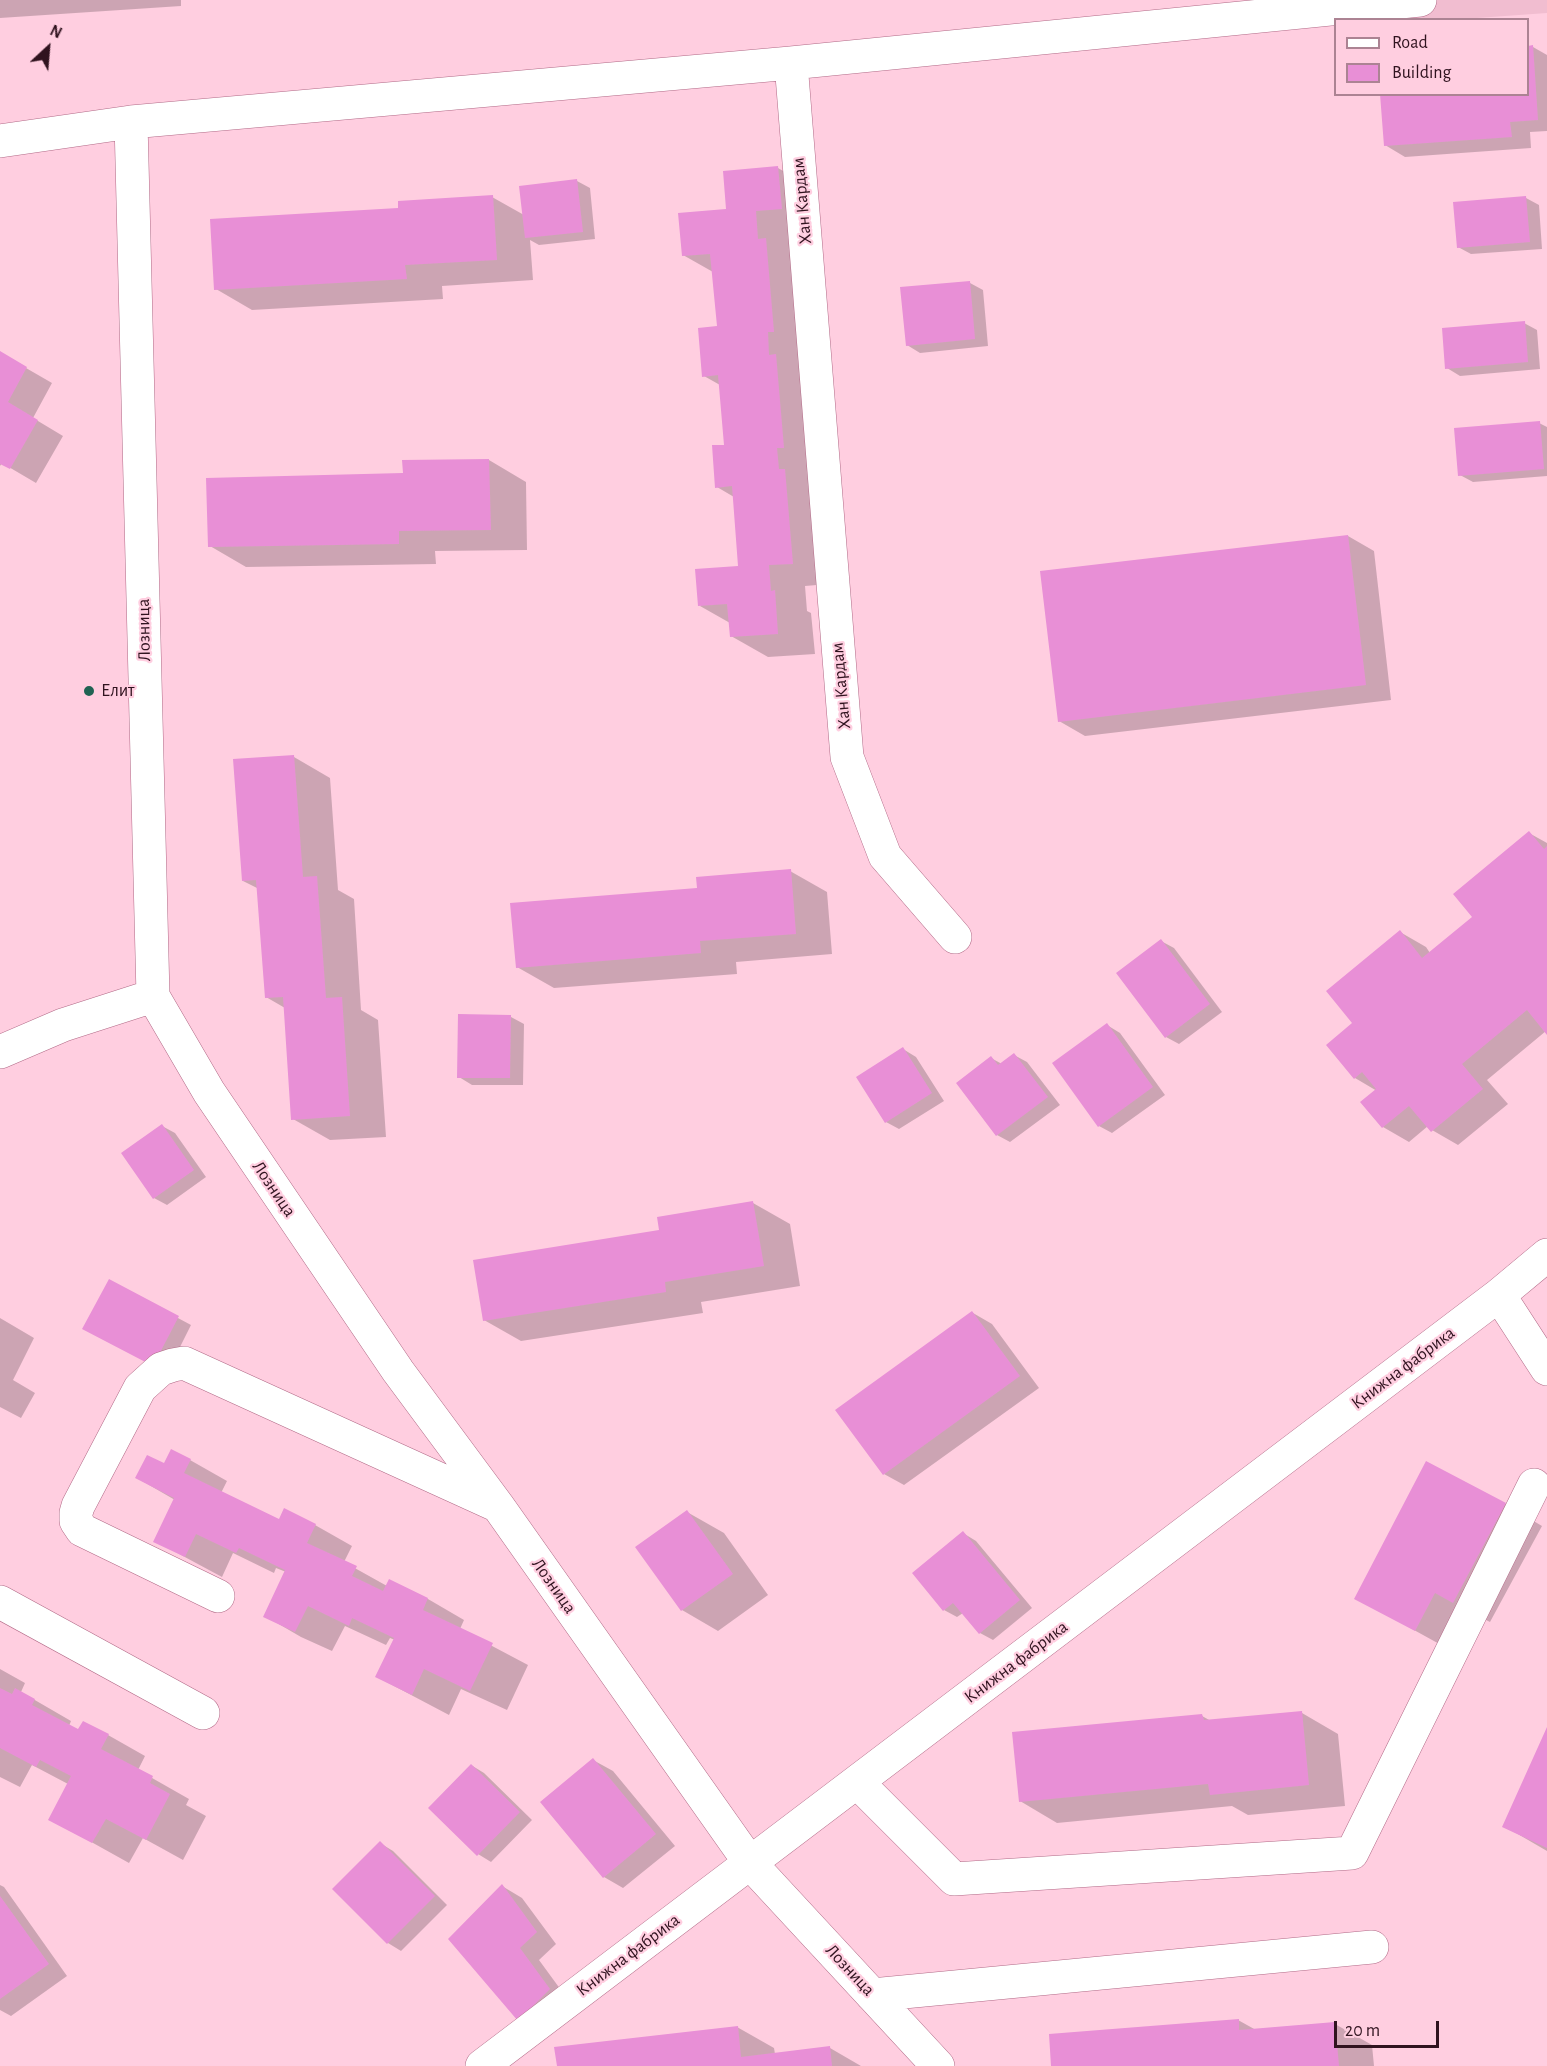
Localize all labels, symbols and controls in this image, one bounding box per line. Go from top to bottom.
north arrow [18,18,78,78]
legend [1334,18,1529,96]
text: N [47,22,64,41]
text: Road [1392,34,1428,52]
text: Building [1392,64,1451,82]
street label: Хан Кардам [787,157,817,245]
street label: Лозница [133,598,155,662]
street label: Хан Кардам [826,642,856,730]
place label: Елит [101,680,134,702]
marker: Елит [82,684,96,698]
street label: Лозница [247,1157,301,1221]
street label: Книжна фабрика [1347,1322,1459,1414]
street label: Лозница [527,1554,581,1618]
street label: Книжна фабрика [960,1616,1072,1708]
street label: Книжна фабрика [572,1909,684,2001]
street label: Лозница [821,1940,879,2000]
scale bar [1337,2009,1442,2047]
text: 20 m [1345,2022,1380,2040]

